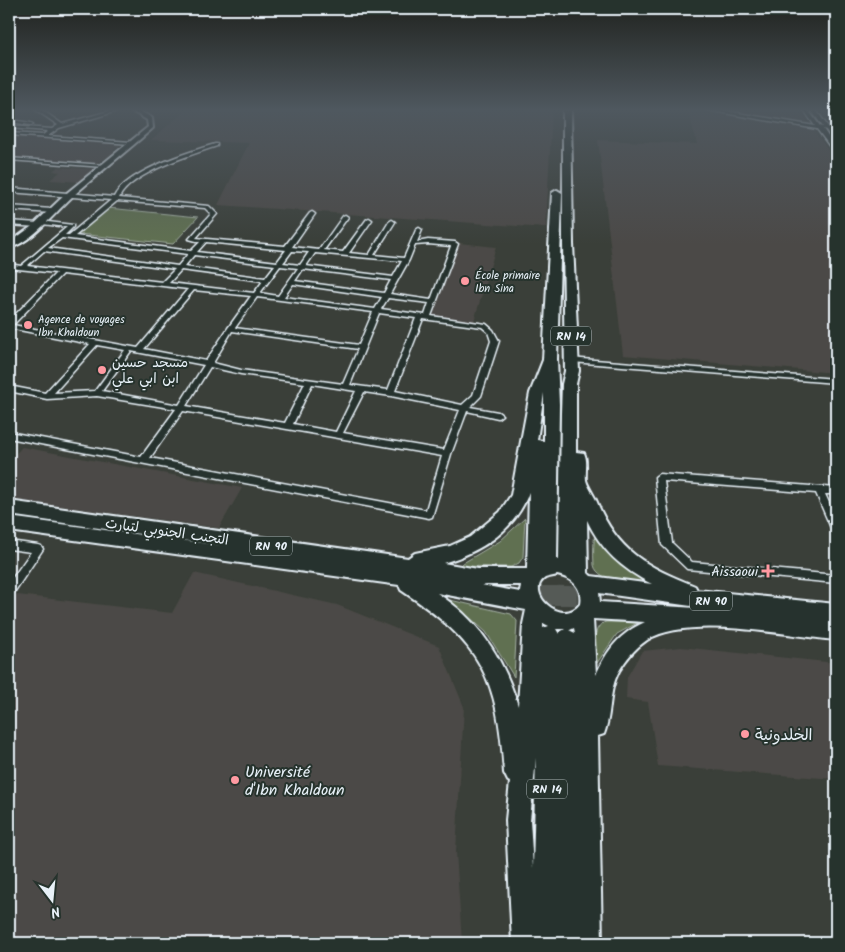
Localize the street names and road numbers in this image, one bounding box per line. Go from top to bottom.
road number: RN 14 [551,326,591,346]
street label: التجنب الجنوبي لتيارت [104,512,230,553]
road number: RN 90 [250,536,292,556]
road number: RN 90 [690,592,732,610]
road number: RN 14 [527,780,567,799]

